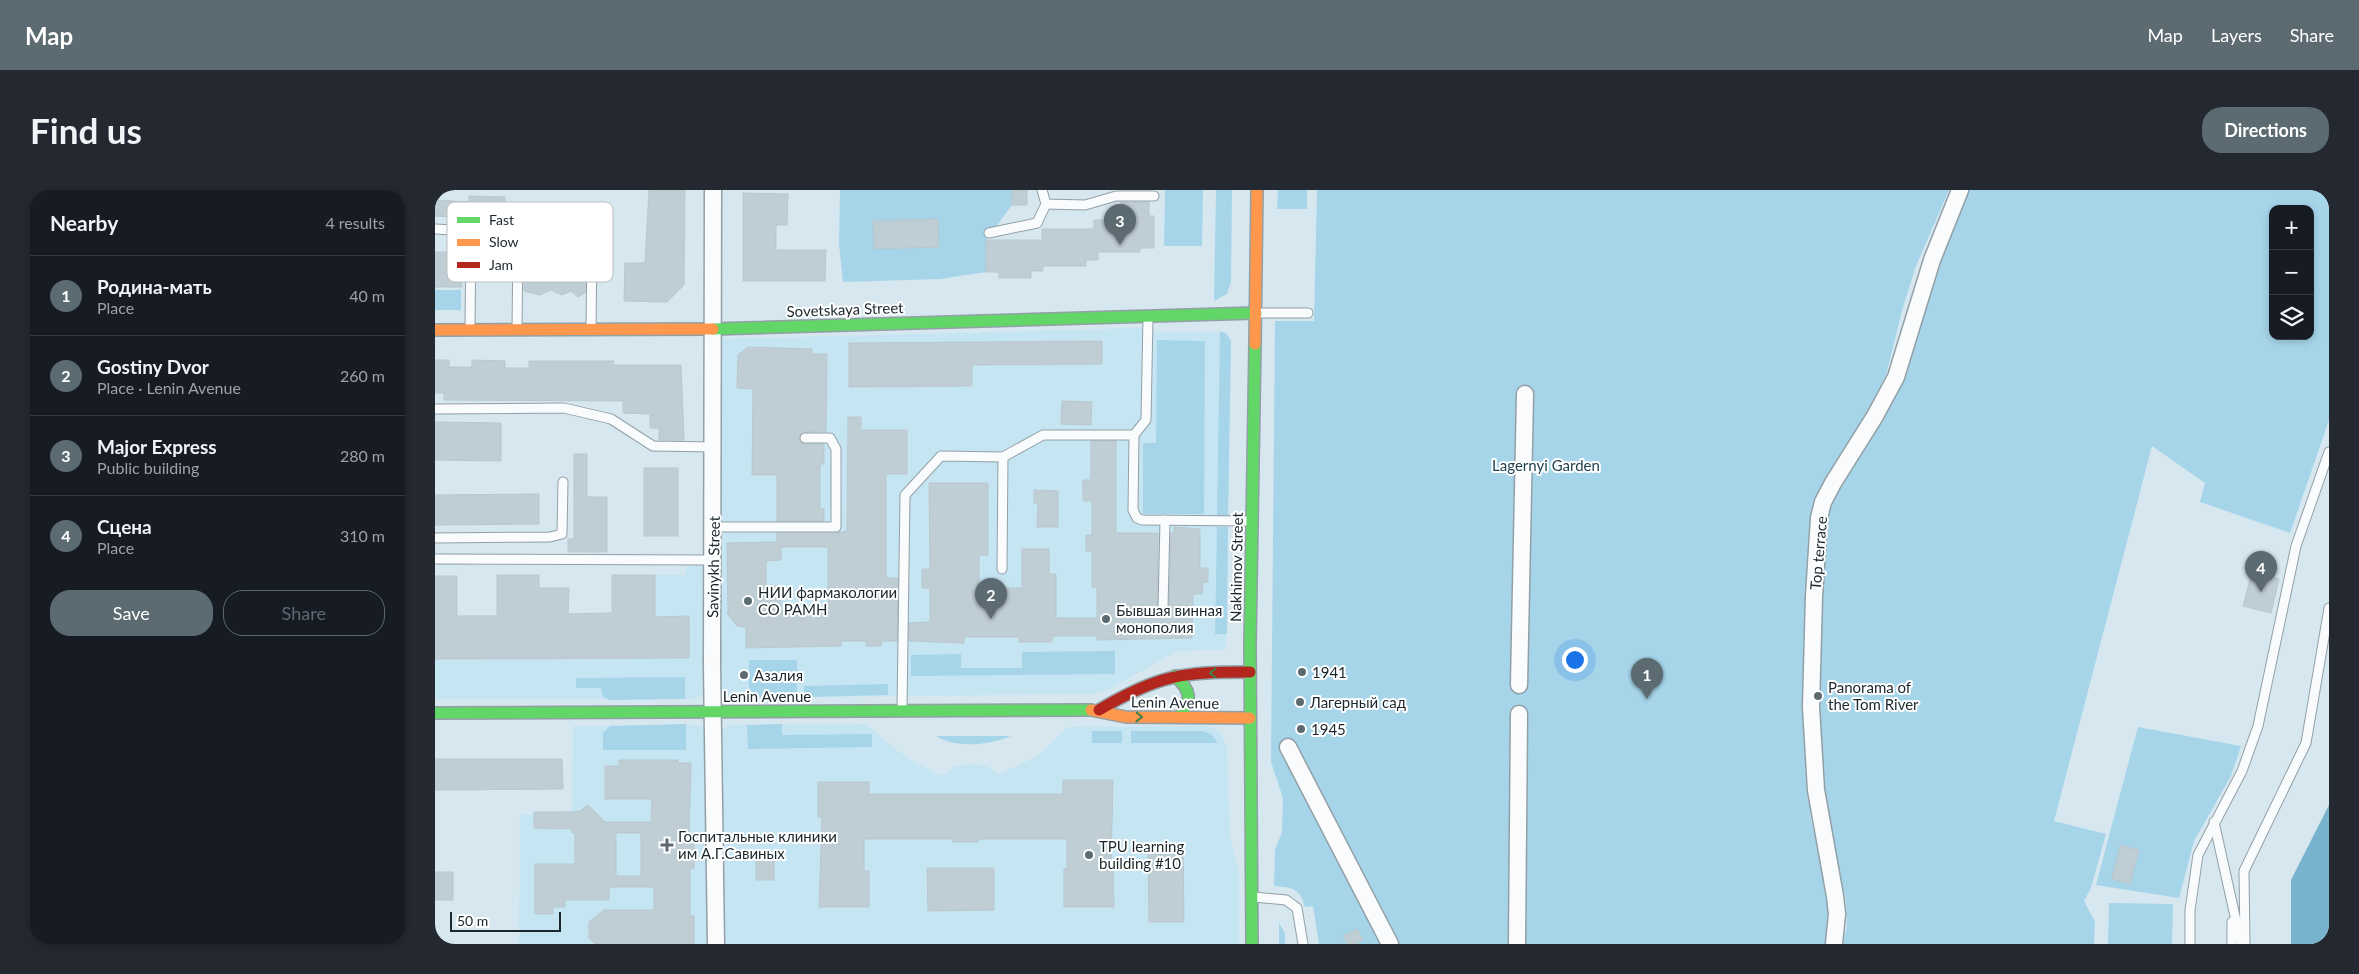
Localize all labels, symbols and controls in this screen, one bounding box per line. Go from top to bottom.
text: Map [25,21,73,50]
text: Map [2147,24,2183,46]
text: Layers [2211,24,2262,46]
text: Share [2290,24,2334,46]
button: Directions [2202,107,2329,153]
text: Find us [30,109,142,151]
legend [447,202,613,282]
pin: 3 [1104,204,1136,245]
map controls [2269,205,2314,340]
button: + [2269,205,2314,250]
text: Nearby [50,210,118,235]
text: Fast [489,211,514,228]
text: 4 results [325,213,385,232]
text: Slow [489,233,519,250]
button: − [2269,250,2314,295]
text: Jam [489,256,513,273]
text: Родина-мать [97,275,212,298]
text: 1 [61,286,71,305]
text: 40 m [349,286,385,305]
button: layers [2269,295,2314,340]
text: Place [97,298,134,317]
street label: Sovetskaya Street [786,298,904,320]
text: Gostiny Dvor [97,355,209,378]
text: 2 [61,366,71,385]
text: 260 m [340,366,385,385]
text: Place · Lenin Avenue [97,378,241,397]
text: Major Express [97,435,217,458]
text: 3 [61,446,71,465]
text: 280 m [340,446,385,465]
park label: Lagernyi Garden [1492,456,1600,474]
text: Public building [97,458,199,477]
street label: Nakhimov Street [1226,511,1246,622]
text: Сцена [97,515,152,538]
street label: Savinykh Street [703,515,723,618]
street label: Top terrace [1806,515,1830,591]
text: 4 [61,526,71,545]
text: 310 m [340,526,385,545]
text: Place [97,538,134,557]
pin: 4 [2245,551,2277,592]
pin: 2 [975,578,1007,619]
place label: НИИ фармакологии СО РАМН [758,583,897,618]
button: Save [50,590,213,636]
button: Share [223,590,385,636]
marker: НИИ фармакологии СО РАМН [742,595,754,607]
place label: Бывшая винная монополия [1116,601,1222,636]
marker: Бывшая винная монополия [1100,613,1112,625]
your location [1562,647,1588,673]
pin: 1 [1631,658,1663,699]
place label: 1941 [1312,663,1347,681]
place label: Азалия [754,666,803,684]
marker: 1941 [1296,666,1308,678]
one-way arrow [1209,667,1217,678]
marker: Азалия [738,669,750,681]
place label: Panorama of the Tom River [1828,678,1919,713]
street label: Lenin Avenue [723,687,811,705]
marker: Panorama of the Tom River [1812,690,1824,702]
street label: Lenin Avenue [1131,692,1219,712]
place label: Лагерный сад [1309,693,1406,711]
marker: Лагерный сад [1294,696,1306,708]
one-way arrow [1135,712,1143,722]
place label: 1945 [1311,720,1346,738]
marker: 1945 [1295,723,1307,735]
place label: Госпитальные клиники им А.Г.Савиных [678,827,837,862]
place label: TPU learning building #10 [1099,837,1184,872]
marker: Госпитальные клиники им А.Г.Савиных [660,838,674,852]
marker: TPU learning building #10 [1083,849,1095,861]
scale bar [450,909,561,932]
text: 50 m [457,912,488,929]

